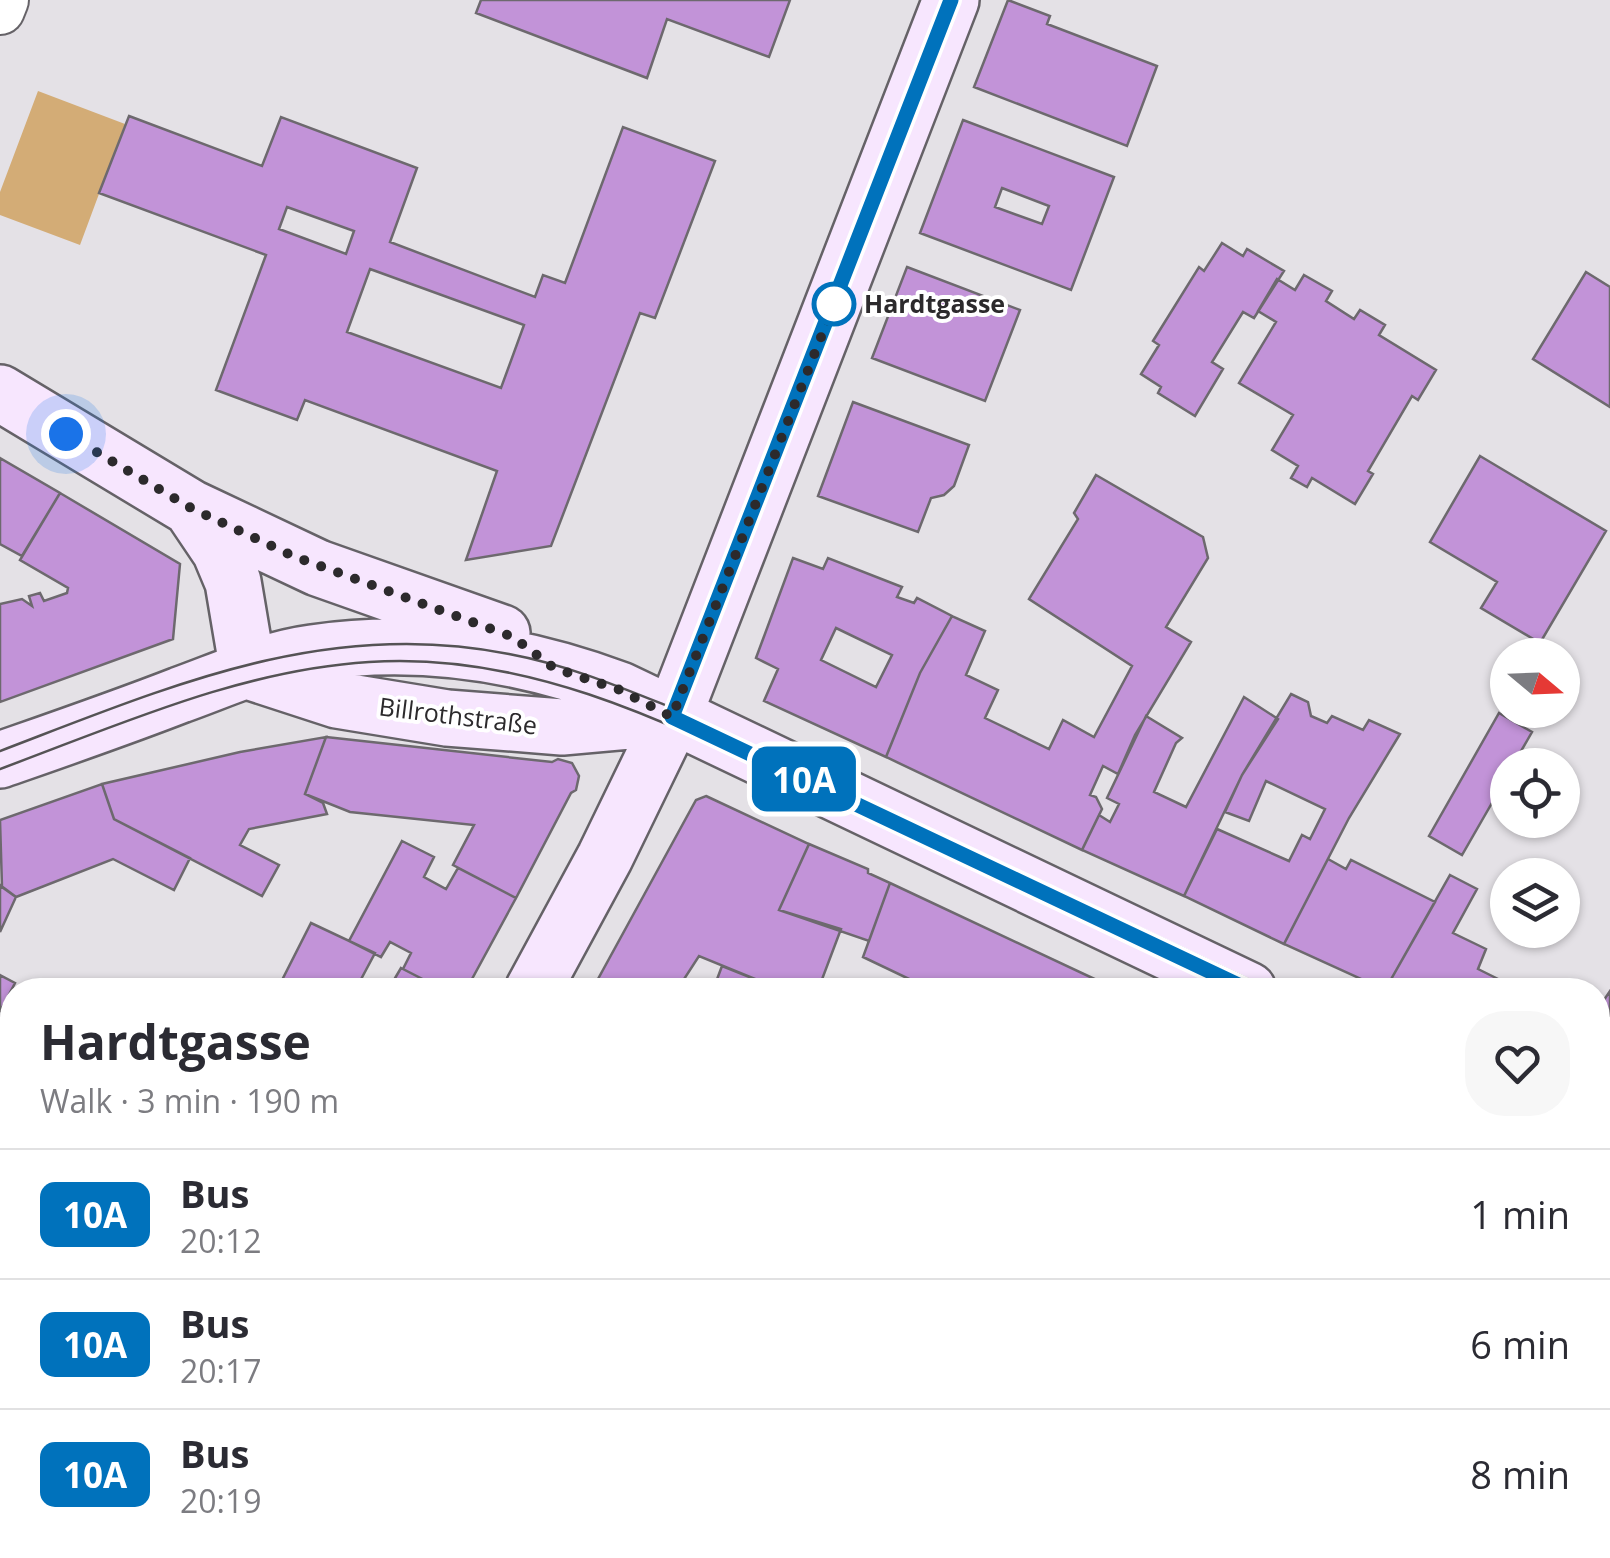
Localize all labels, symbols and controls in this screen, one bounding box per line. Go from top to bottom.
marker: Hardtgasse [813,283,855,325]
place label: Hardtgasse [864,286,1005,320]
your location [41,409,91,459]
north arrow [1490,638,1580,728]
map controls [1490,638,1580,948]
street label: Billrothstraße [377,688,539,742]
line badge: 10A [746,746,862,812]
button: locate [1490,748,1580,838]
text: 10A [772,756,836,803]
button: layers [1490,858,1580,948]
text: Hardtgasse [40,1009,311,1074]
button: heart [1465,1011,1570,1116]
text: Walk · 3 min · 190 m [40,1079,339,1122]
text: Bus [180,1167,249,1219]
text: 1 min [1470,1188,1570,1240]
text: 10A [63,1191,127,1238]
text: 20:12 [180,1219,262,1262]
text: Bus [180,1297,249,1349]
text: 6 min [1470,1318,1570,1370]
text: 10A [63,1321,127,1368]
text: 20:17 [180,1349,262,1392]
text: Bus [180,1427,249,1479]
text: 8 min [1470,1448,1570,1500]
text: 10A [63,1451,127,1498]
text: 20:19 [180,1479,262,1522]

